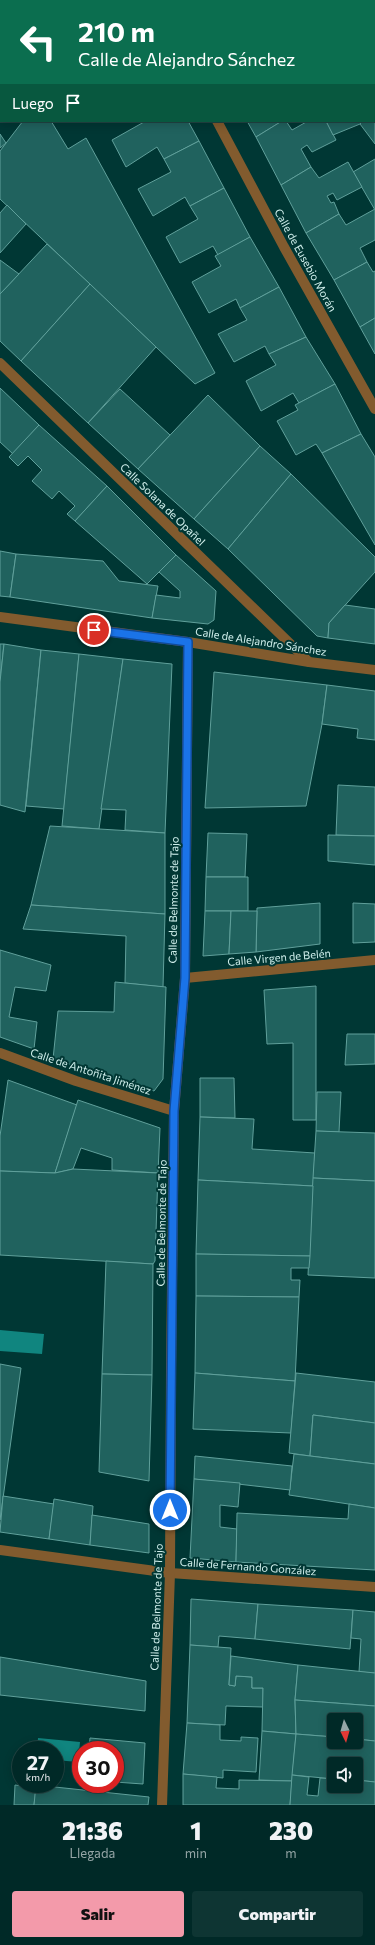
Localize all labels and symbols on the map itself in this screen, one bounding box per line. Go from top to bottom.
street label: Calle de Eusebio Morán [272,206,340,314]
street label: Calle Solana de Opañel [118,460,208,548]
pin [77,613,111,647]
street label: Calle de Alejandro Sánchez [194,624,328,658]
street label: Calle de Belmonte de Tajo [165,836,181,964]
street label: Calle Virgen de Belén [227,946,331,968]
street label: Calle de Antoñita Jiménez [29,1045,154,1098]
street label: Calle de Belmonte de Tajo [153,1159,169,1287]
position arrow [149,1489,191,1531]
street label: Calle de Belmonte de Tajo [147,1543,165,1671]
street label: Calle de Fernando González [179,1555,317,1577]
north arrow [327,1713,363,1749]
speed limit sign: 30 [72,1741,124,1793]

